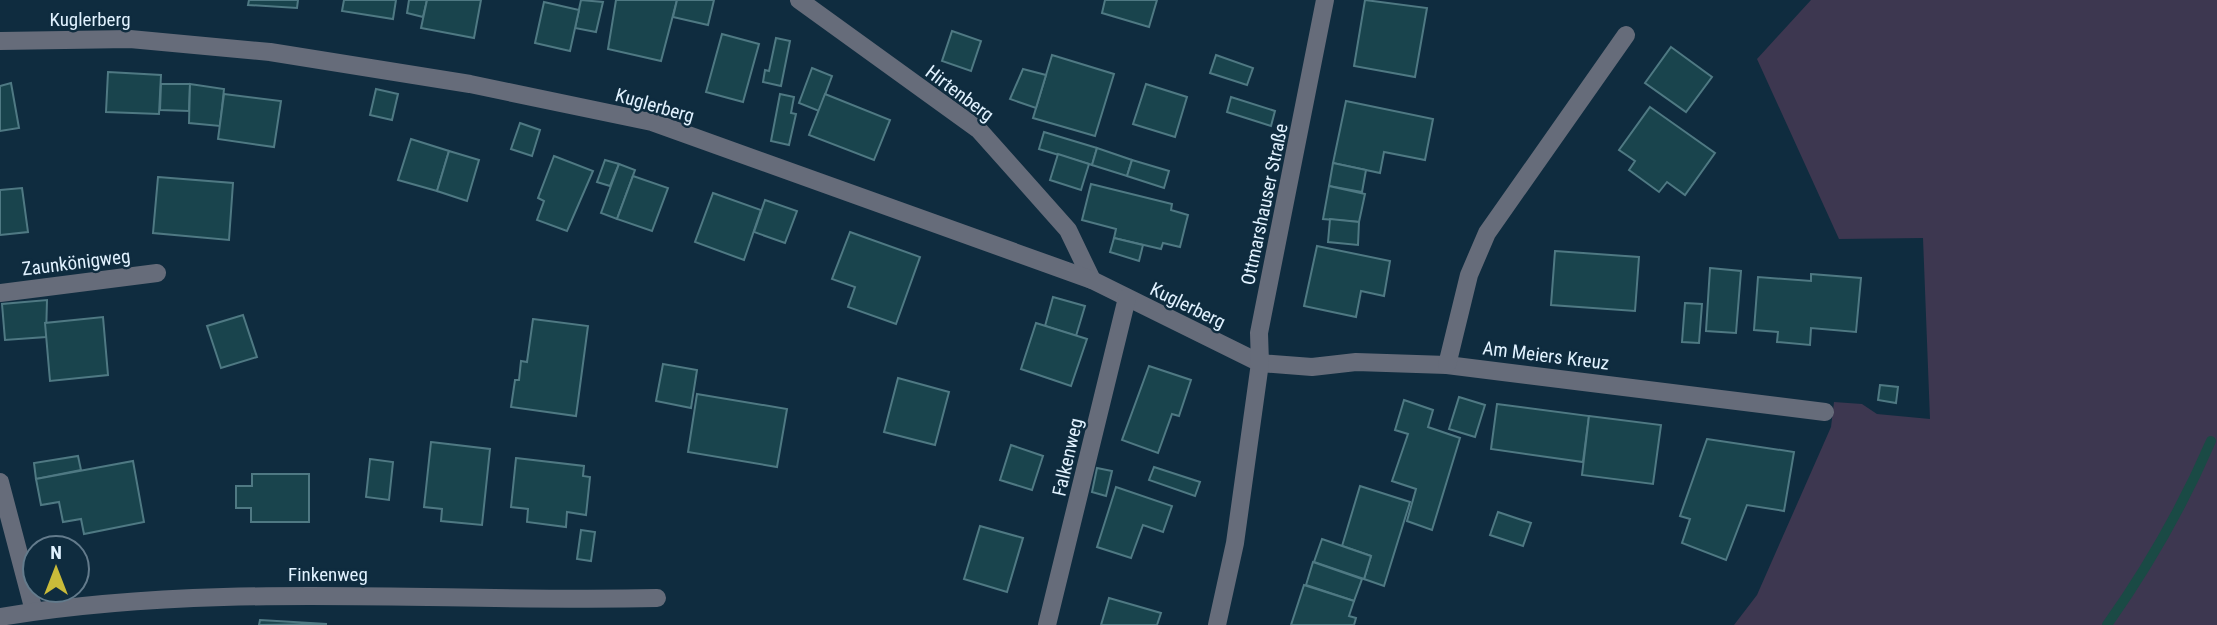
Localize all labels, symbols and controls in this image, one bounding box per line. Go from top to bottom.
street label: Kuglerberg [49,8,131,31]
street label: Hirtenberg [921,60,998,126]
street label: Kuglerberg [613,83,697,128]
street label: Ottmarshauser Straße [1236,121,1293,287]
street label: Zaunkönigweg [21,244,132,281]
street label: Kuglerberg [1146,277,1229,334]
street label: Am Meiers Kreuz [1481,336,1611,375]
street label: Falkenweg [1047,416,1088,498]
north arrow [21,534,91,604]
text: N [50,541,62,564]
street label: Finkenweg [288,563,368,586]

